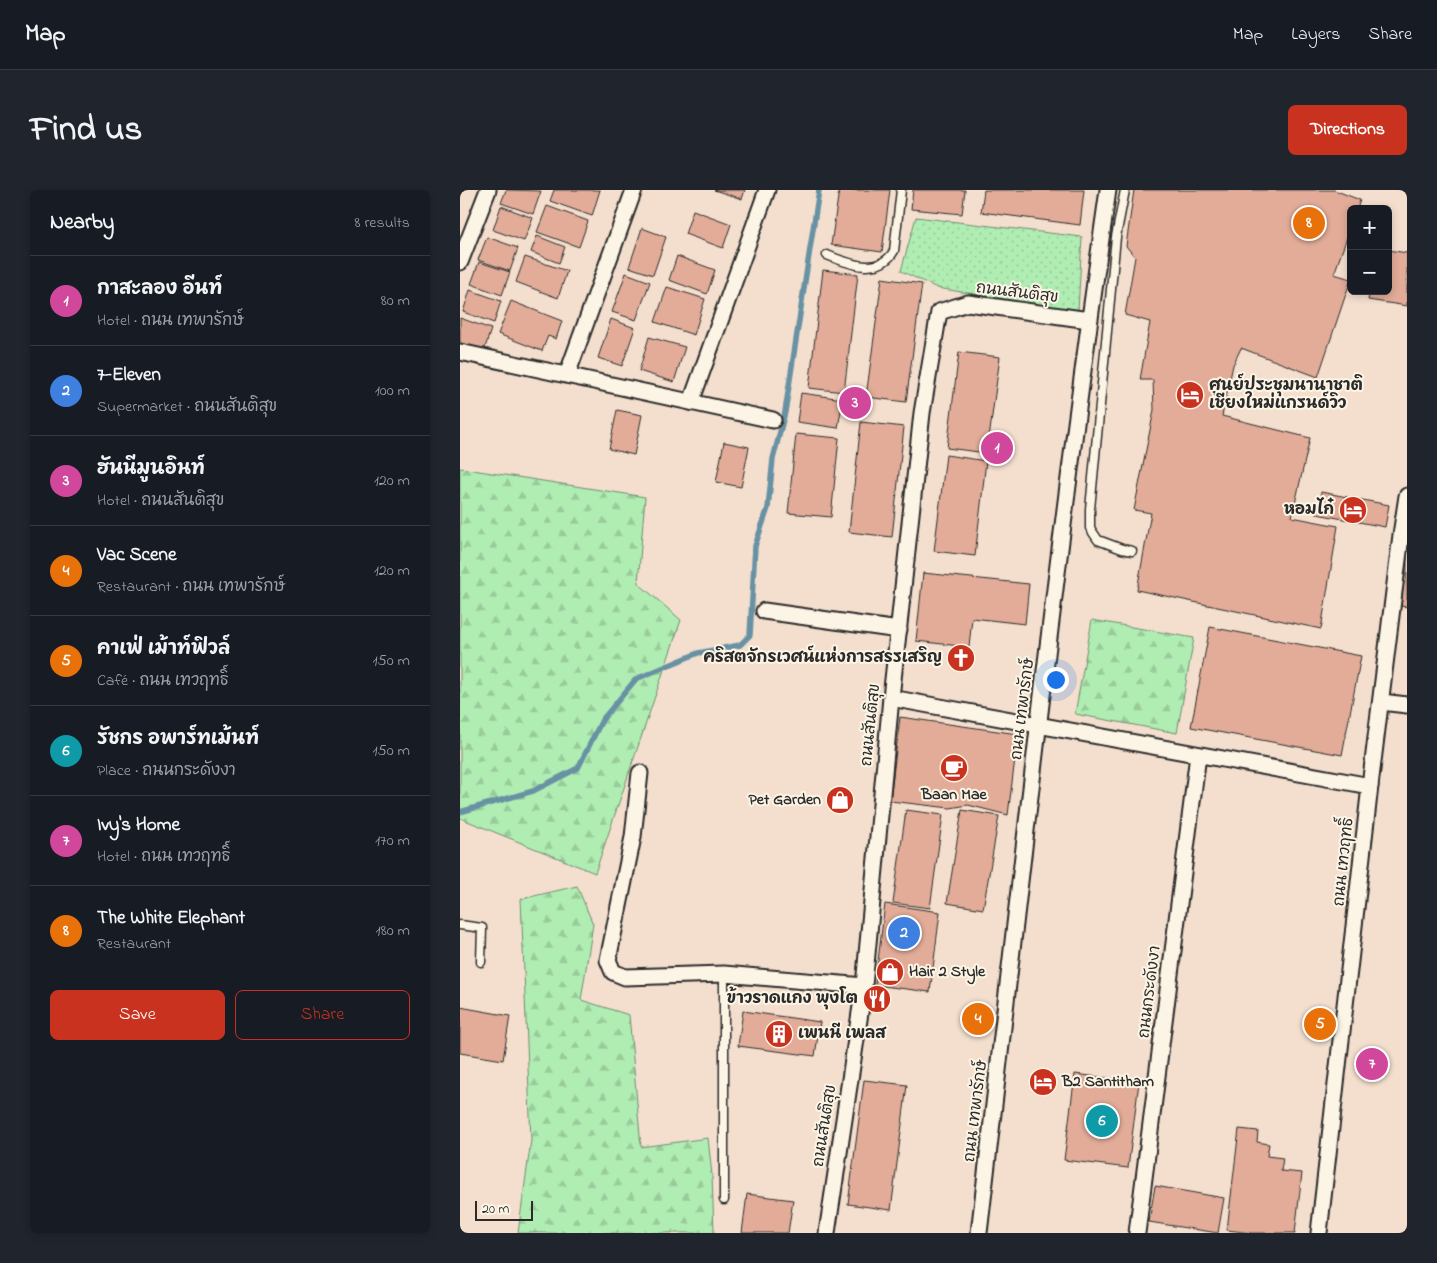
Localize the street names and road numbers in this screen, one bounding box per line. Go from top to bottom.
street label: ถนนสันติสุข [974,276,1060,310]
street label: ถนน เทพารักษ์ [1004,655,1041,761]
street label: ถนนสันติสุข [855,683,887,767]
street label: ถนน เทวฤทธิ์ [1322,816,1361,908]
street label: ถนนกระดังงา [1132,944,1168,1040]
street label: ถนน เทพารักษ์ [957,1057,994,1163]
street label: ถนนสันติสุข [807,1083,843,1169]

